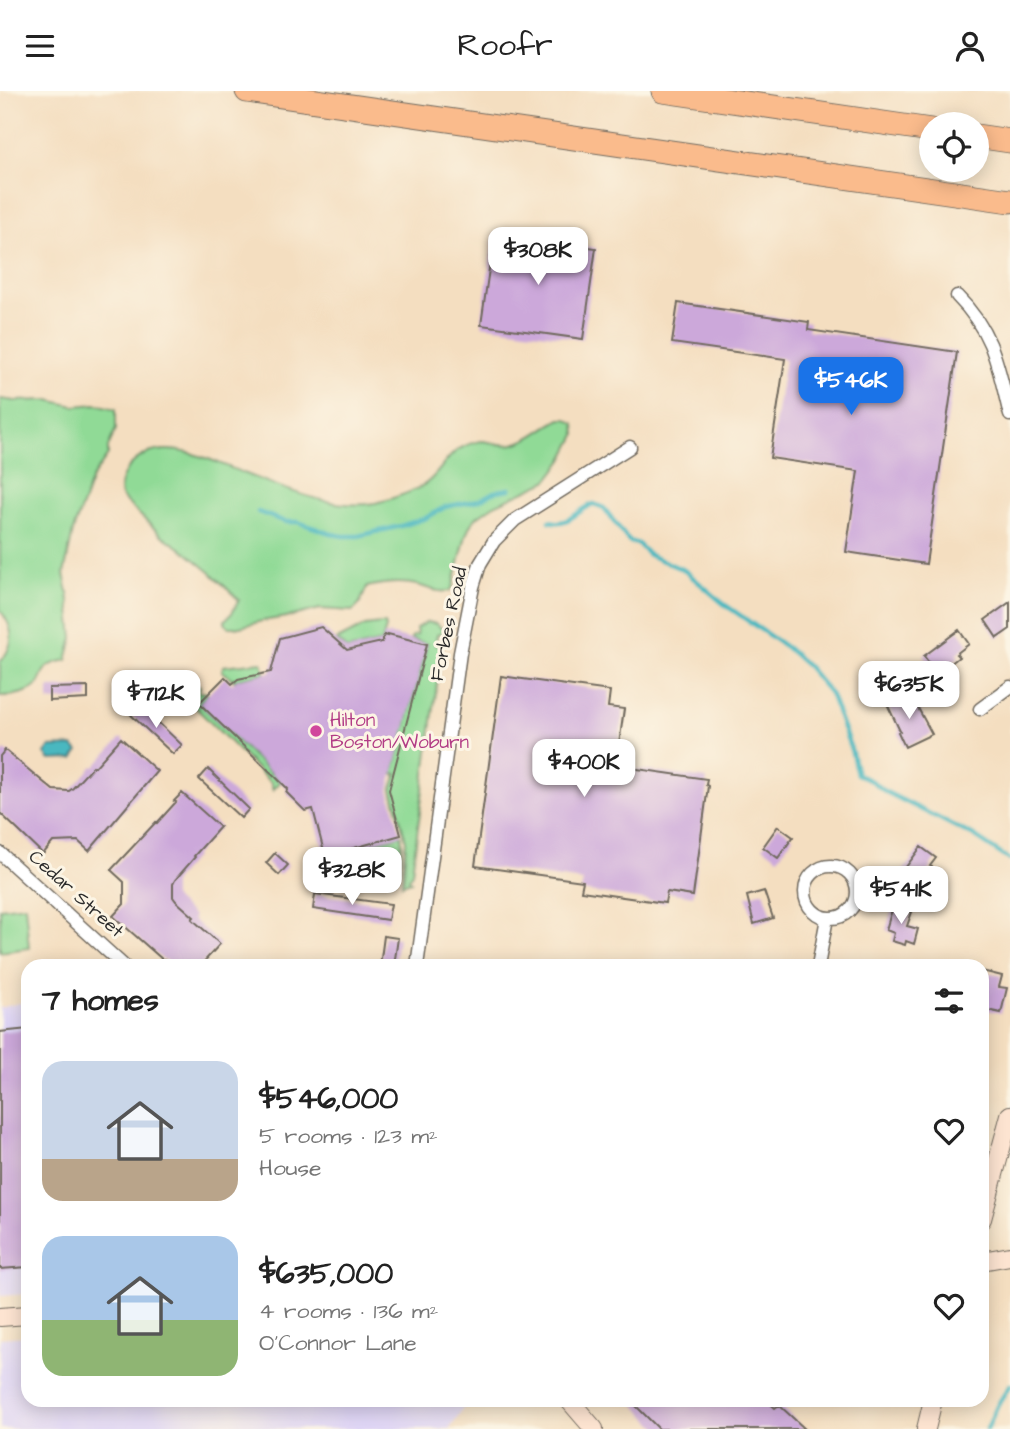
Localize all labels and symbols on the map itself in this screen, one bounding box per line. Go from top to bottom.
pin: $308K [489,227,587,287]
pin: $546K [802,357,900,417]
street label: Forbes Road [424,564,474,684]
pin: $635K [860,661,958,721]
pin: $712K [107,671,205,730]
place label: Hilton Boston/Woburn [330,707,469,756]
marker: Hilton Boston/Woburn [308,723,324,739]
pin: $400K [535,739,633,799]
street label: Cedar Street [22,844,130,944]
pin: $328K [303,847,401,907]
pin: $541K [852,867,950,926]

